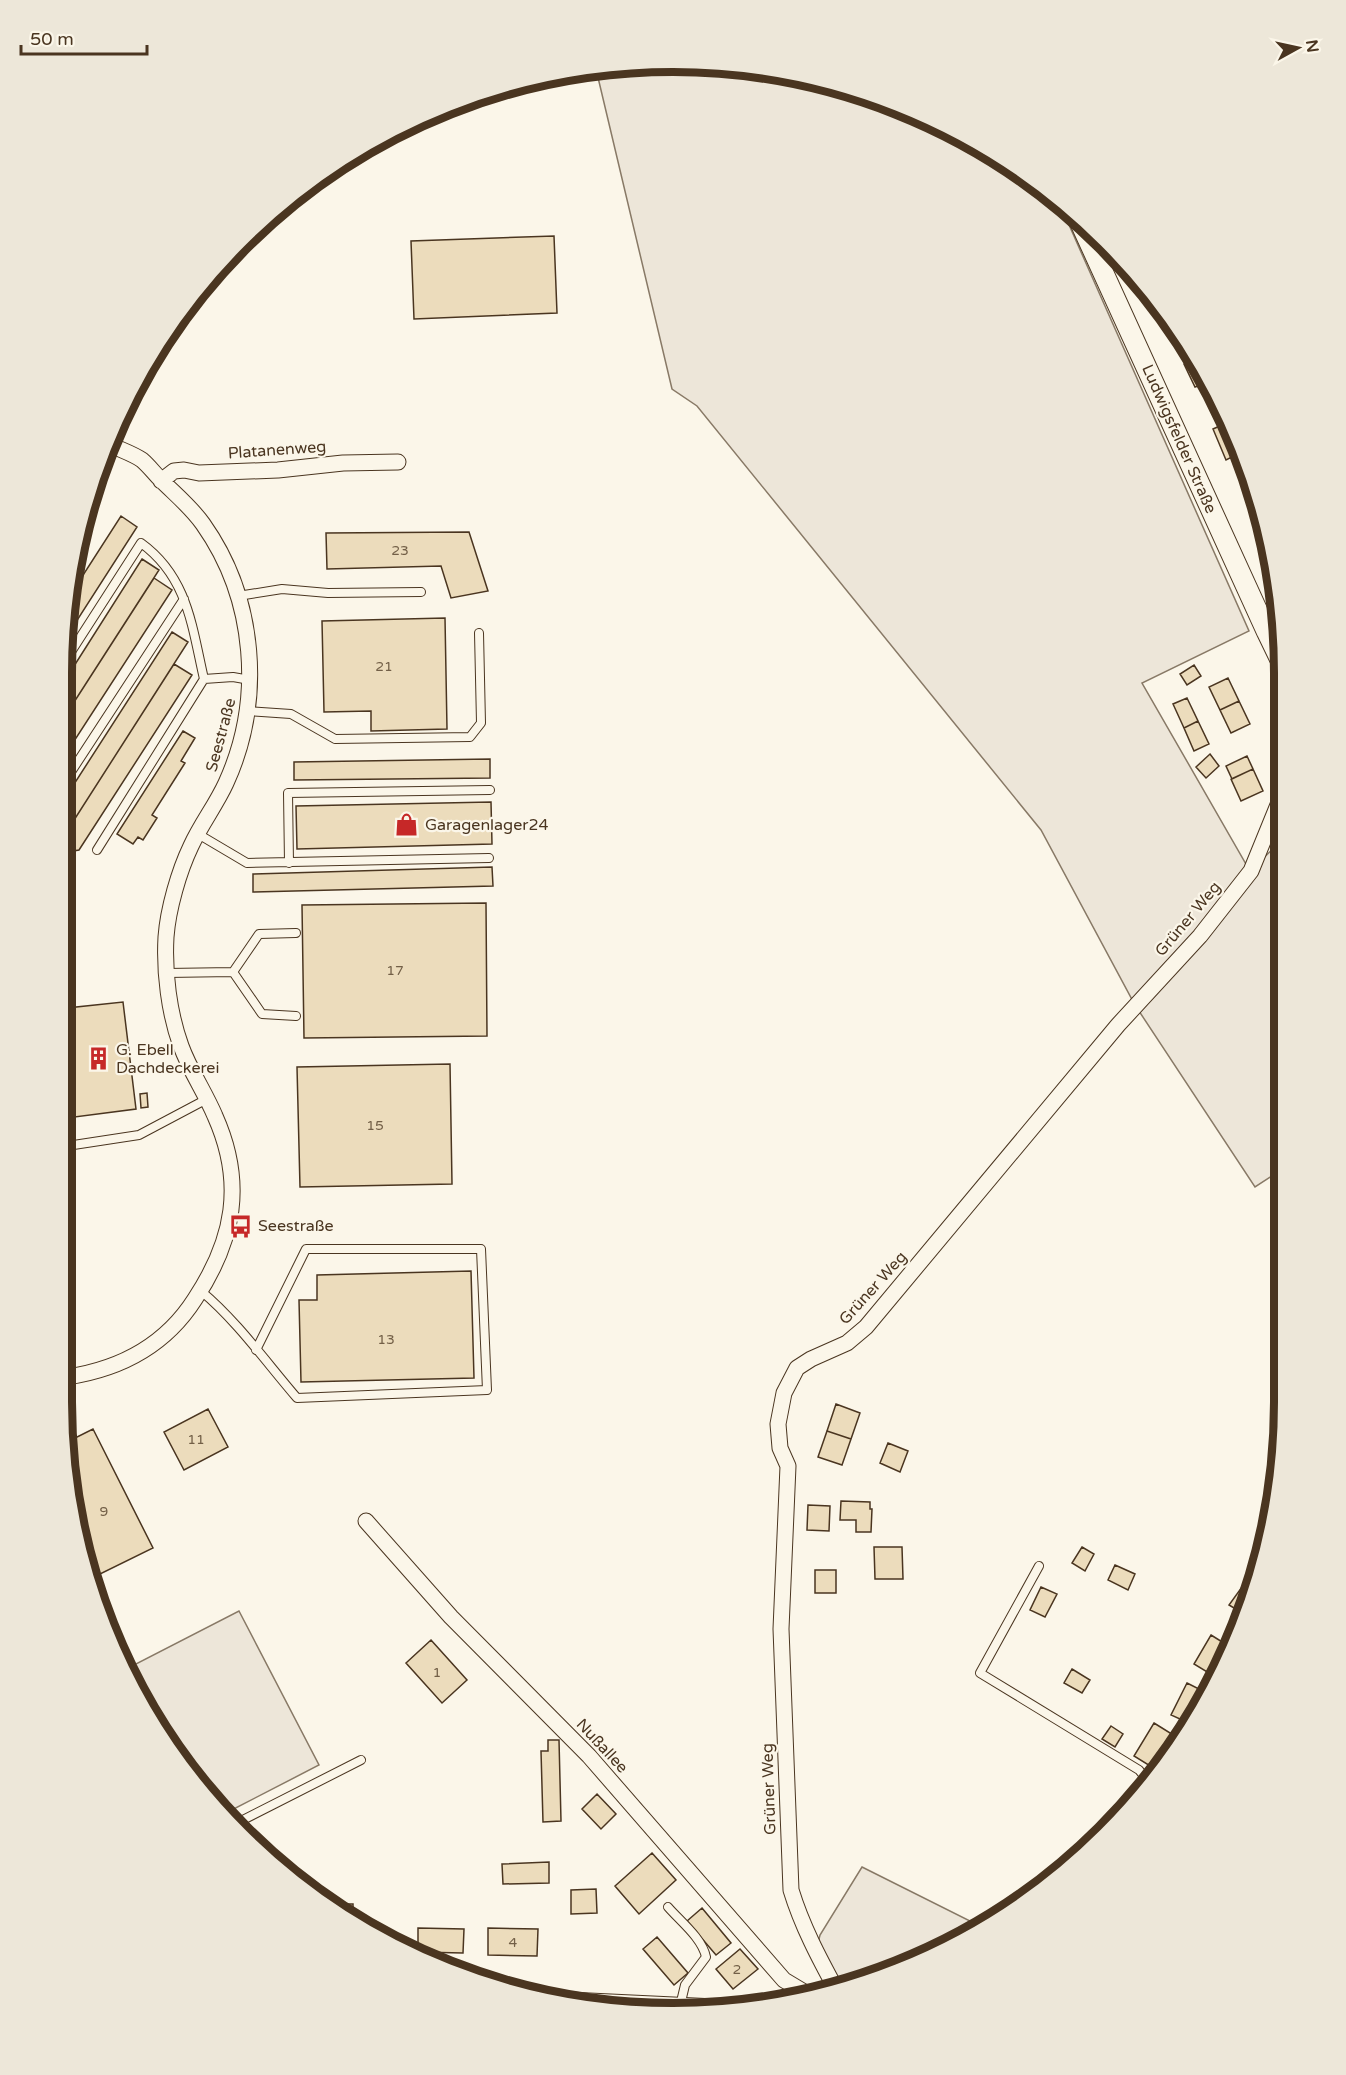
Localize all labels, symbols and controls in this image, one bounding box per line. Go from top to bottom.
scale bar [21,18,147,56]
north arrow [1268,18,1328,78]
text: 50 m [30,28,74,50]
text: N [1301,38,1323,54]
street label: Ludwigsfelder Straße [1137,361,1221,517]
street label: Platanenweg [227,437,327,463]
house number: 23 [391,542,409,559]
house number: 21 [375,658,393,675]
street label: Seestraße [202,696,240,774]
shop icon: Garagenlager24 [394,812,420,838]
place label: Garagenlager24 [425,815,548,835]
street label: Grüner Weg [1151,877,1225,961]
house number: 17 [386,962,404,979]
place label: G. Ebell Dachdeckerei [116,1040,219,1078]
building icon: G. Ebell Dachdeckerei [85,1046,111,1072]
house number: 15 [366,1117,384,1134]
bus stop icon: Seestraße [227,1213,253,1239]
place label: Seestraße [258,1216,334,1236]
street label: Grüner Weg [835,1247,911,1329]
house number: 13 [377,1331,395,1348]
house number: 11 [187,1431,205,1448]
house number: 9 [100,1503,108,1520]
house number: 1 [433,1664,441,1681]
street label: Nußallee [572,1715,632,1777]
street label: Grüner Weg [757,1743,781,1835]
house number: 4 [509,1934,518,1951]
house number: 2 [733,1961,741,1978]

